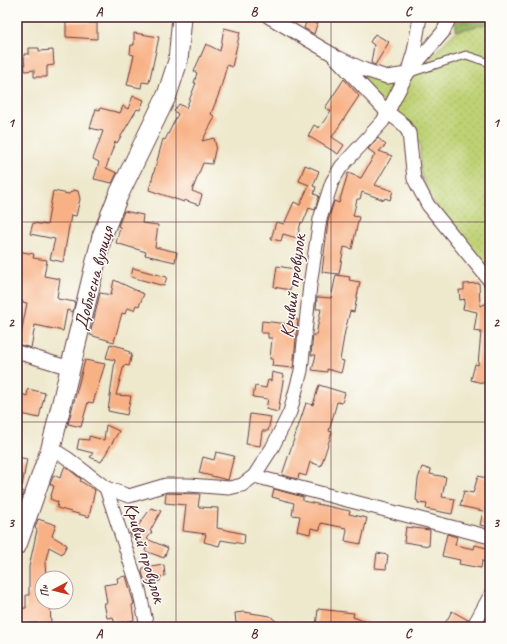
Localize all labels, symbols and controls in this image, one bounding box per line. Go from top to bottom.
text: A [96,4,104,20]
text: B [251,4,259,20]
text: C [405,4,413,20]
text: 1 [8,115,16,131]
text: 1 [493,115,501,131]
street label: Доблесна вулиця [69,222,120,333]
street label: Кривий провулок [275,231,311,339]
text: 2 [8,315,15,331]
text: 2 [493,315,500,331]
street label: Кривий провулок [118,499,172,607]
text: 3 [8,515,15,531]
text: 3 [493,515,500,531]
north arrow [34,570,74,610]
text: Пн [36,584,52,598]
text: A [96,626,104,642]
text: B [251,626,259,642]
text: C [405,626,413,642]

